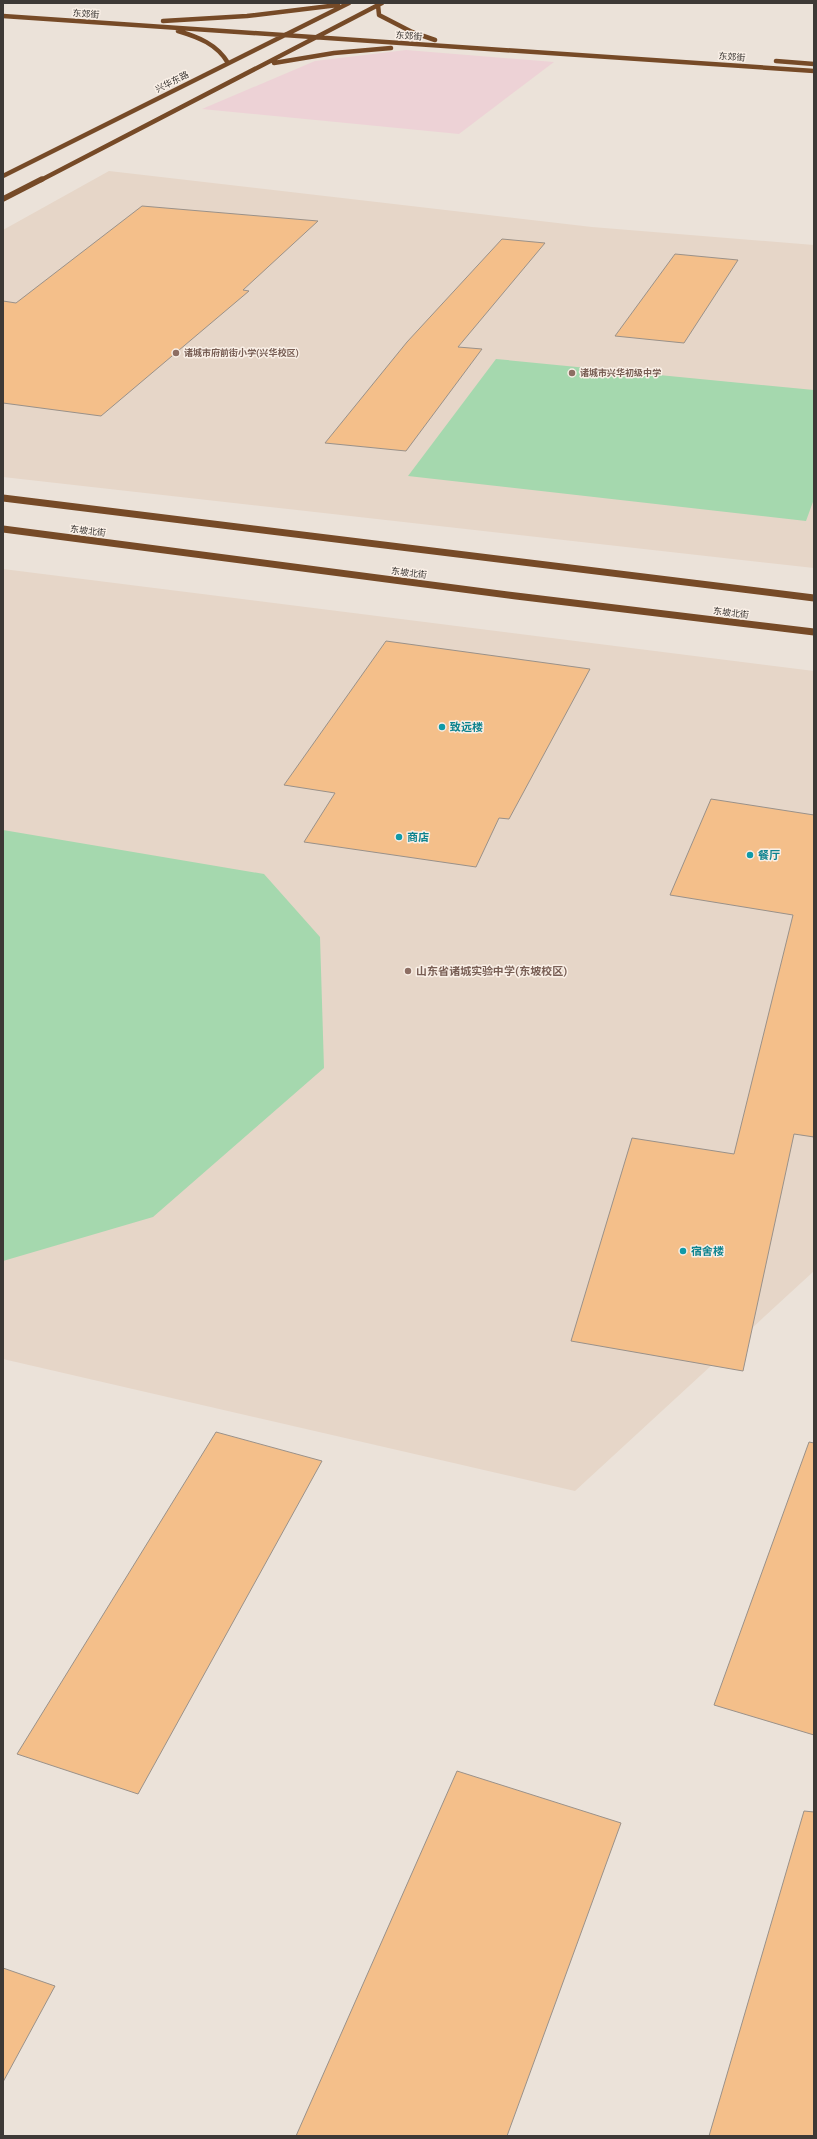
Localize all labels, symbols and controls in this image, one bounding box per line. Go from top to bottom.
street label: 东郊街 [72,7,100,21]
street label: 东郊街 [395,29,423,43]
street label: 东郊街 [718,50,746,64]
street label: 兴华东路 [153,68,191,96]
place label: 诸城市府前街小学(兴华校区) [184,347,299,359]
marker: 诸城市府前街小学(兴华校区) [171,348,181,358]
place label: 诸城市兴华初级中学 [580,367,661,379]
marker: 诸城市兴华初级中学 [567,368,577,378]
street label: 东坡北街 [69,523,107,539]
street label: 东坡北街 [390,565,428,581]
street label: 东坡北街 [712,605,750,621]
place label: 致远楼 [450,720,483,735]
marker: 致远楼 [437,722,447,732]
place label: 商店 [407,830,429,845]
marker: 商店 [394,832,404,842]
place label: 餐厅 [758,848,780,863]
marker: 餐厅 [745,850,755,860]
place label: 山东省诸城实验中学(东坡校区) [416,964,567,979]
marker: 山东省诸城实验中学(东坡校区) [403,966,413,976]
place label: 宿舍楼 [691,1244,724,1259]
marker: 宿舍楼 [678,1246,688,1256]

